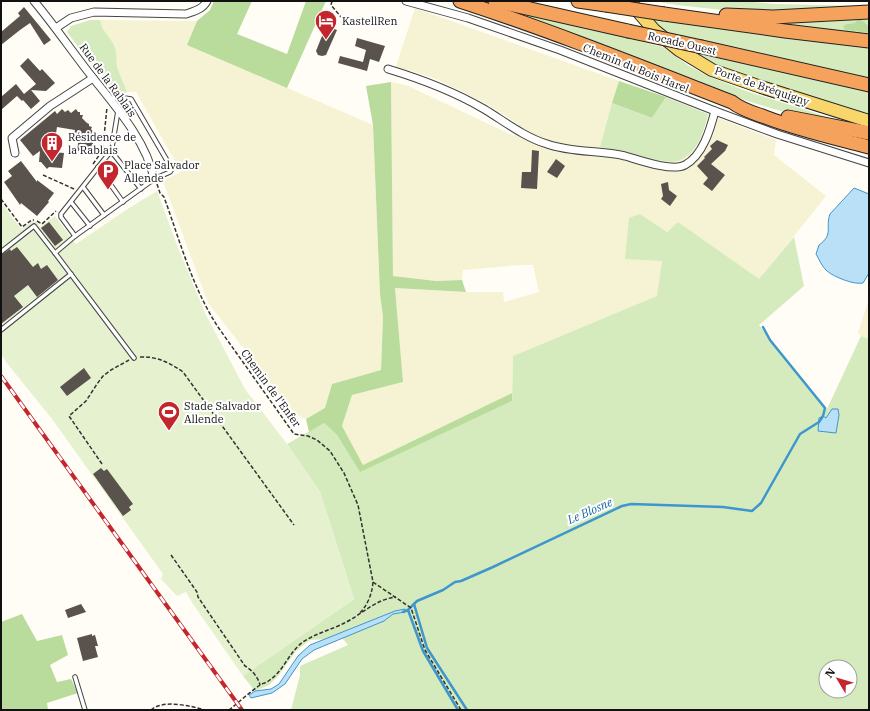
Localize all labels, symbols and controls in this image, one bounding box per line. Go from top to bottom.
hotel icon: KastellRen [313,8,339,41]
place label: KastellRen [342,14,397,28]
street label: Rocade Ouest [646,28,718,58]
street label: Rue de la Rablais [77,40,139,120]
street label: Chemin du Bois Harel [581,40,691,96]
street label: Porte de Bréquigny [713,63,811,109]
building icon: Résidence de la Rablais [39,130,65,163]
place label: Résidence de la Rablais [68,130,136,157]
parking icon: Place Salvador Allende [95,158,121,191]
place label: Place Salvador Allende [124,158,200,185]
street label: Chemin de l'Enfer [238,346,304,430]
sports icon: Stade Salvador Allende [156,399,182,432]
place label: Stade Salvador Allende [184,399,261,426]
water label: Le Blosne [564,494,615,527]
north arrow [818,659,858,699]
text: N [822,665,838,681]

